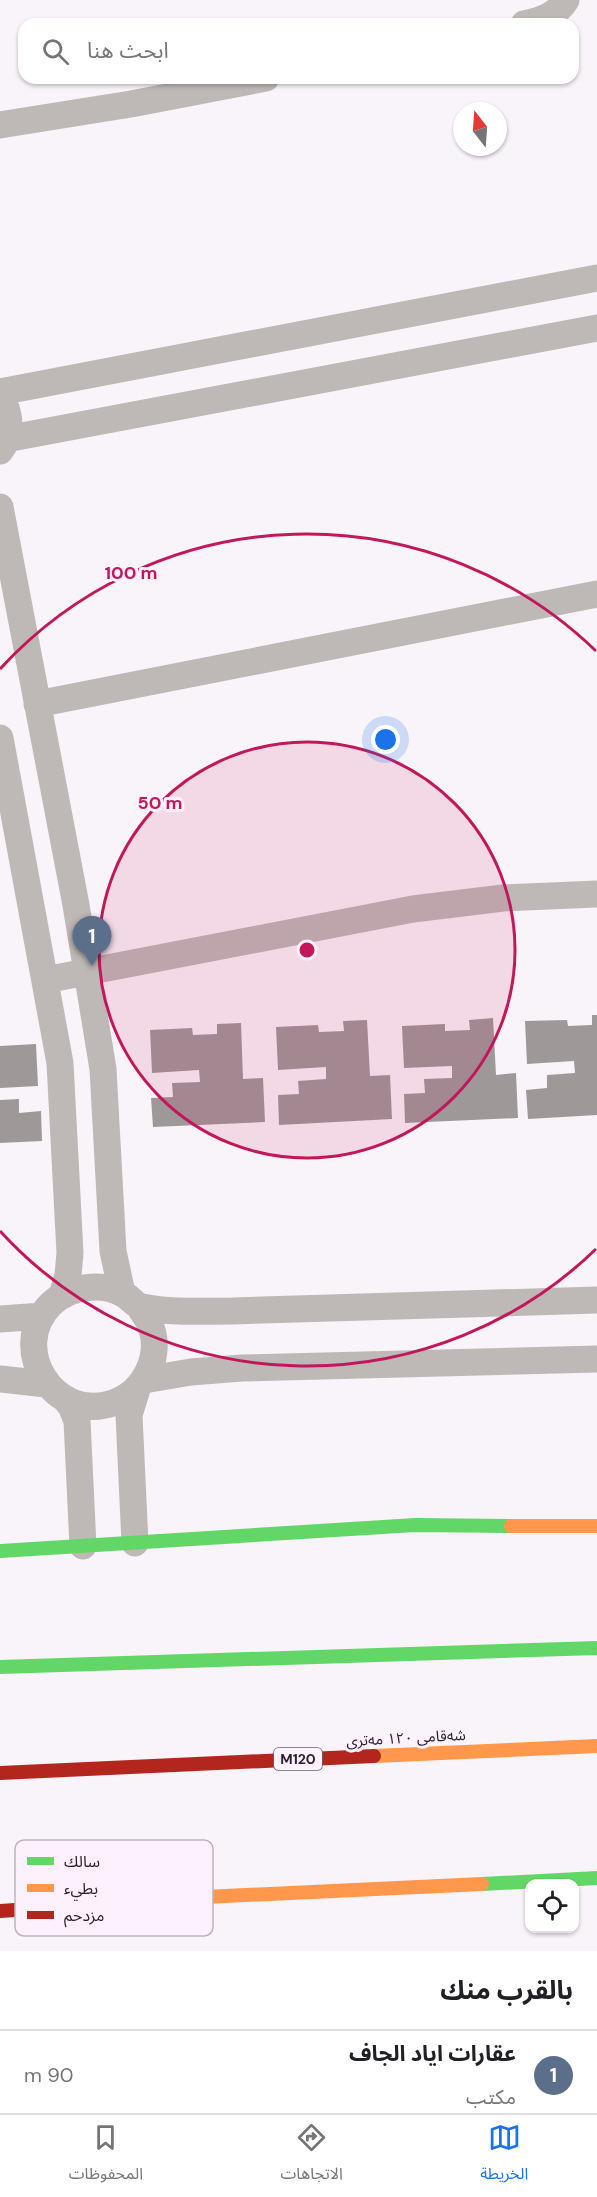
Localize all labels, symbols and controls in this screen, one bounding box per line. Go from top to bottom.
search box [18,18,579,84]
icon: search [39,35,72,68]
text: ابحث هنا [87,36,169,65]
north arrow [453,102,507,156]
text: 100 m [104,561,158,585]
your location [371,725,400,754]
text: 50 m [137,791,183,815]
pin: 1 [72,916,112,966]
centre of rings [297,940,317,960]
street label: شەقامی ١٢٠ مەتری [346,1725,467,1751]
road number: M120 [274,1748,322,1770]
legend [15,1840,213,1936]
text: سالك [64,1851,100,1872]
text: بطيء [64,1878,98,1901]
map controls [525,1879,579,1933]
button: locate [525,1879,579,1933]
text: مزدحم [64,1905,104,1928]
text: بالقرب منك [440,1973,573,2007]
text: عقارات اياد الجاف [349,2039,516,2068]
text: 90 m [24,2062,73,2088]
text: 1 [550,2062,557,2088]
text: مكتب [466,2084,516,2110]
tab: المحفوظات [69,2121,143,2191]
tab: الاتجاهات [280,2121,343,2191]
tab: الخريطة [480,2121,528,2191]

